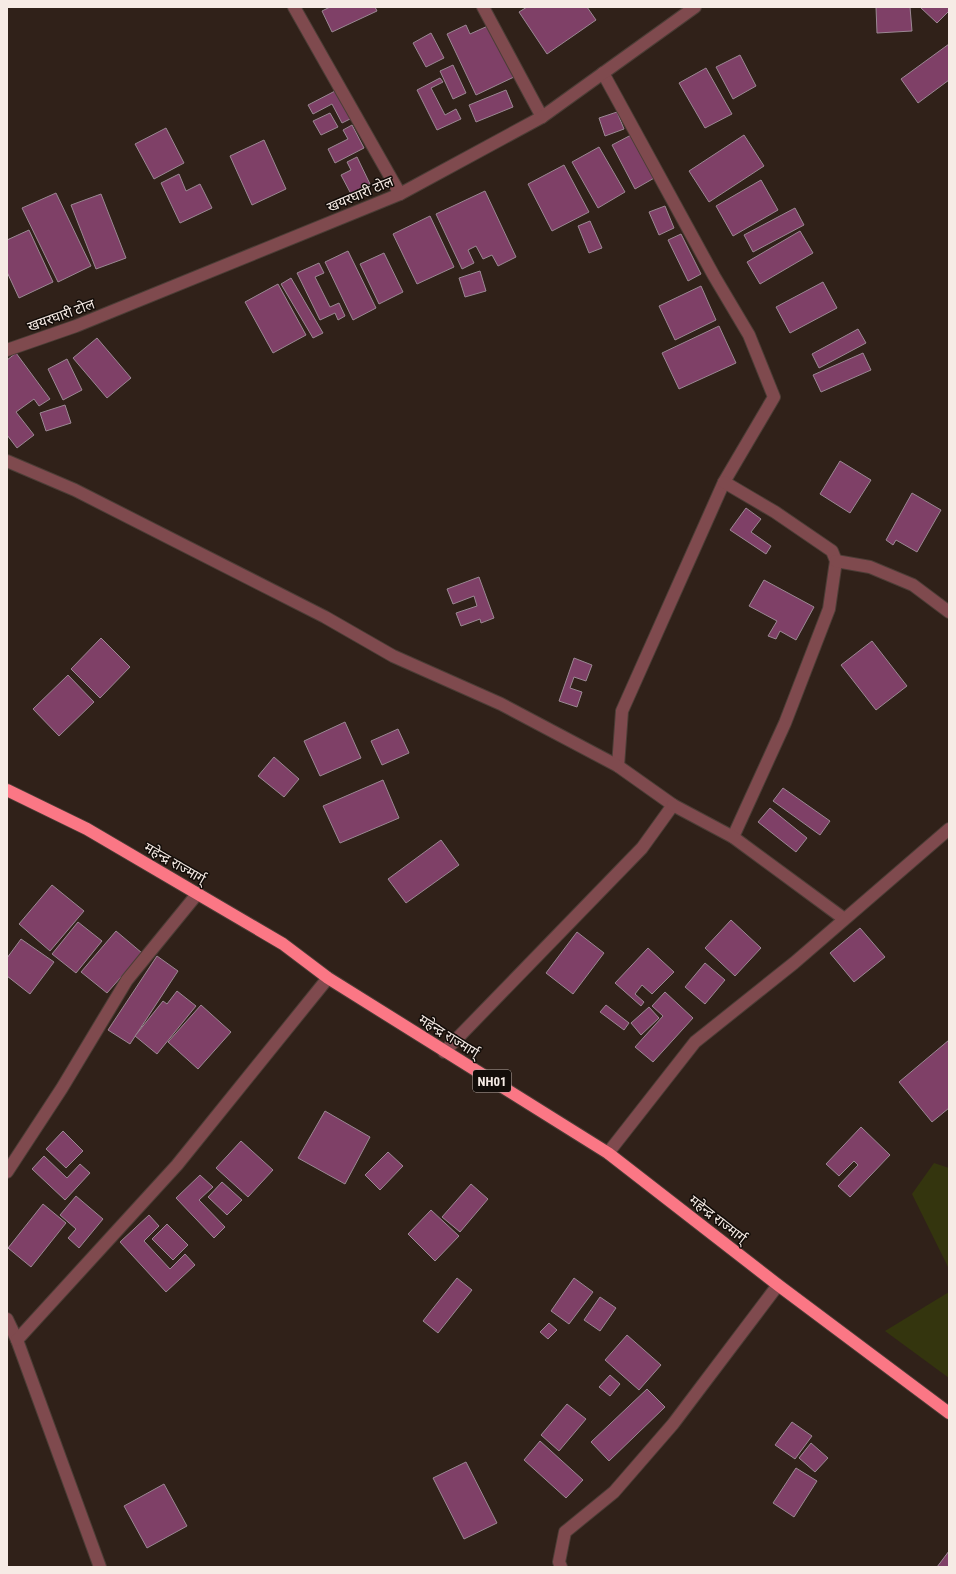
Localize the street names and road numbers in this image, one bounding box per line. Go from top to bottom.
street label: खयरघारी टोल [325,173,396,215]
street label: खयरघारी टोल [25,295,97,334]
street label: महेन्द्र राज्मार्ग् [141,838,211,890]
street label: महेन्द्र राज्मार्ग् [415,1010,484,1064]
road number: NH01 [473,1070,511,1092]
street label: महेन्द्र राज्मार्ग् [685,1191,752,1249]

